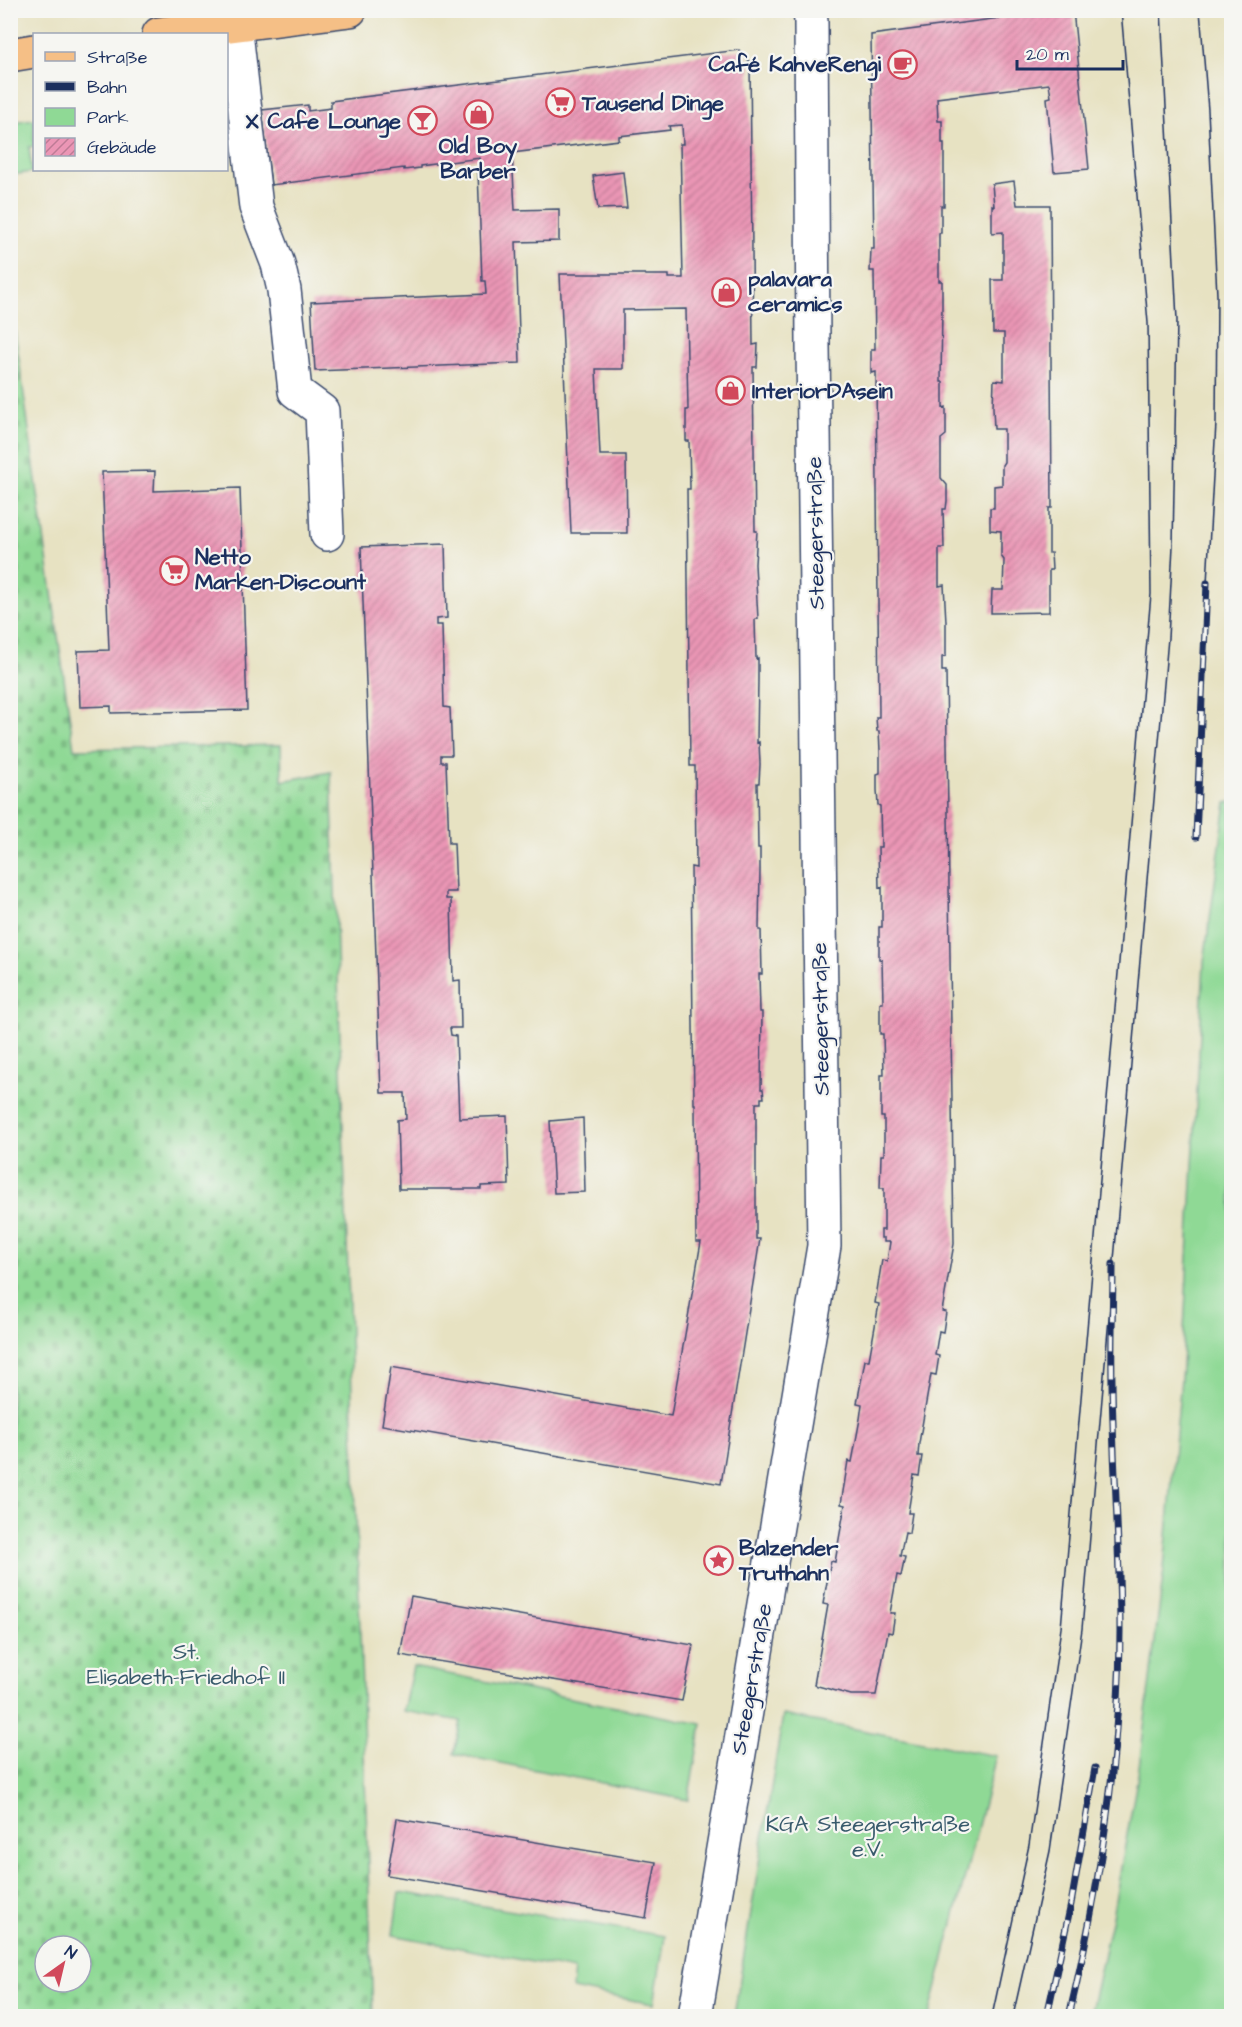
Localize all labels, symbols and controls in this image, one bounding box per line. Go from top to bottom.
legend [33,33,228,171]
scale bar [1017,33,1124,71]
text: 20 m [1026,42,1069,67]
text: Straße [87,45,148,70]
cafe icon: Café KahveRengi [886,48,918,80]
place label: Café KahveRengi [708,49,882,81]
text: Bahn [87,75,127,100]
supermarket icon: Tausend Dinge [545,87,577,119]
place label: Tausend Dinge [581,88,724,120]
shop icon: Old Boy Barber [462,98,494,130]
text: Park [87,105,129,130]
bar icon: X Cafe Lounge [406,105,438,137]
place label: X Cafe Lounge [245,106,401,138]
place label: Old Boy Barber [439,131,518,187]
text: Gebäude [87,135,157,160]
place label: palavara ceramics [748,264,843,320]
shop icon: palavara ceramics [711,276,743,308]
shop icon: InteriorDAsein [715,375,747,407]
place label: InteriorDAsein [752,376,893,407]
street label: Steegerstraße [799,456,834,610]
place label: Netto Marken-Discount [195,542,367,598]
supermarket icon: Netto Marken-Discount [158,554,190,586]
street label: Steegerstraße [804,942,839,1096]
place label: Balzender Truthahn [738,1533,839,1589]
place icon: Balzender Truthahn [702,1545,734,1577]
street label: Steegerstraße [723,1601,782,1757]
park label: St. Elisabeth-Friedhof II [87,1637,285,1693]
park label: KGA Steegerstraße e.V. [766,1809,970,1865]
north arrow [33,1934,93,1994]
text: N [61,1940,81,1964]

